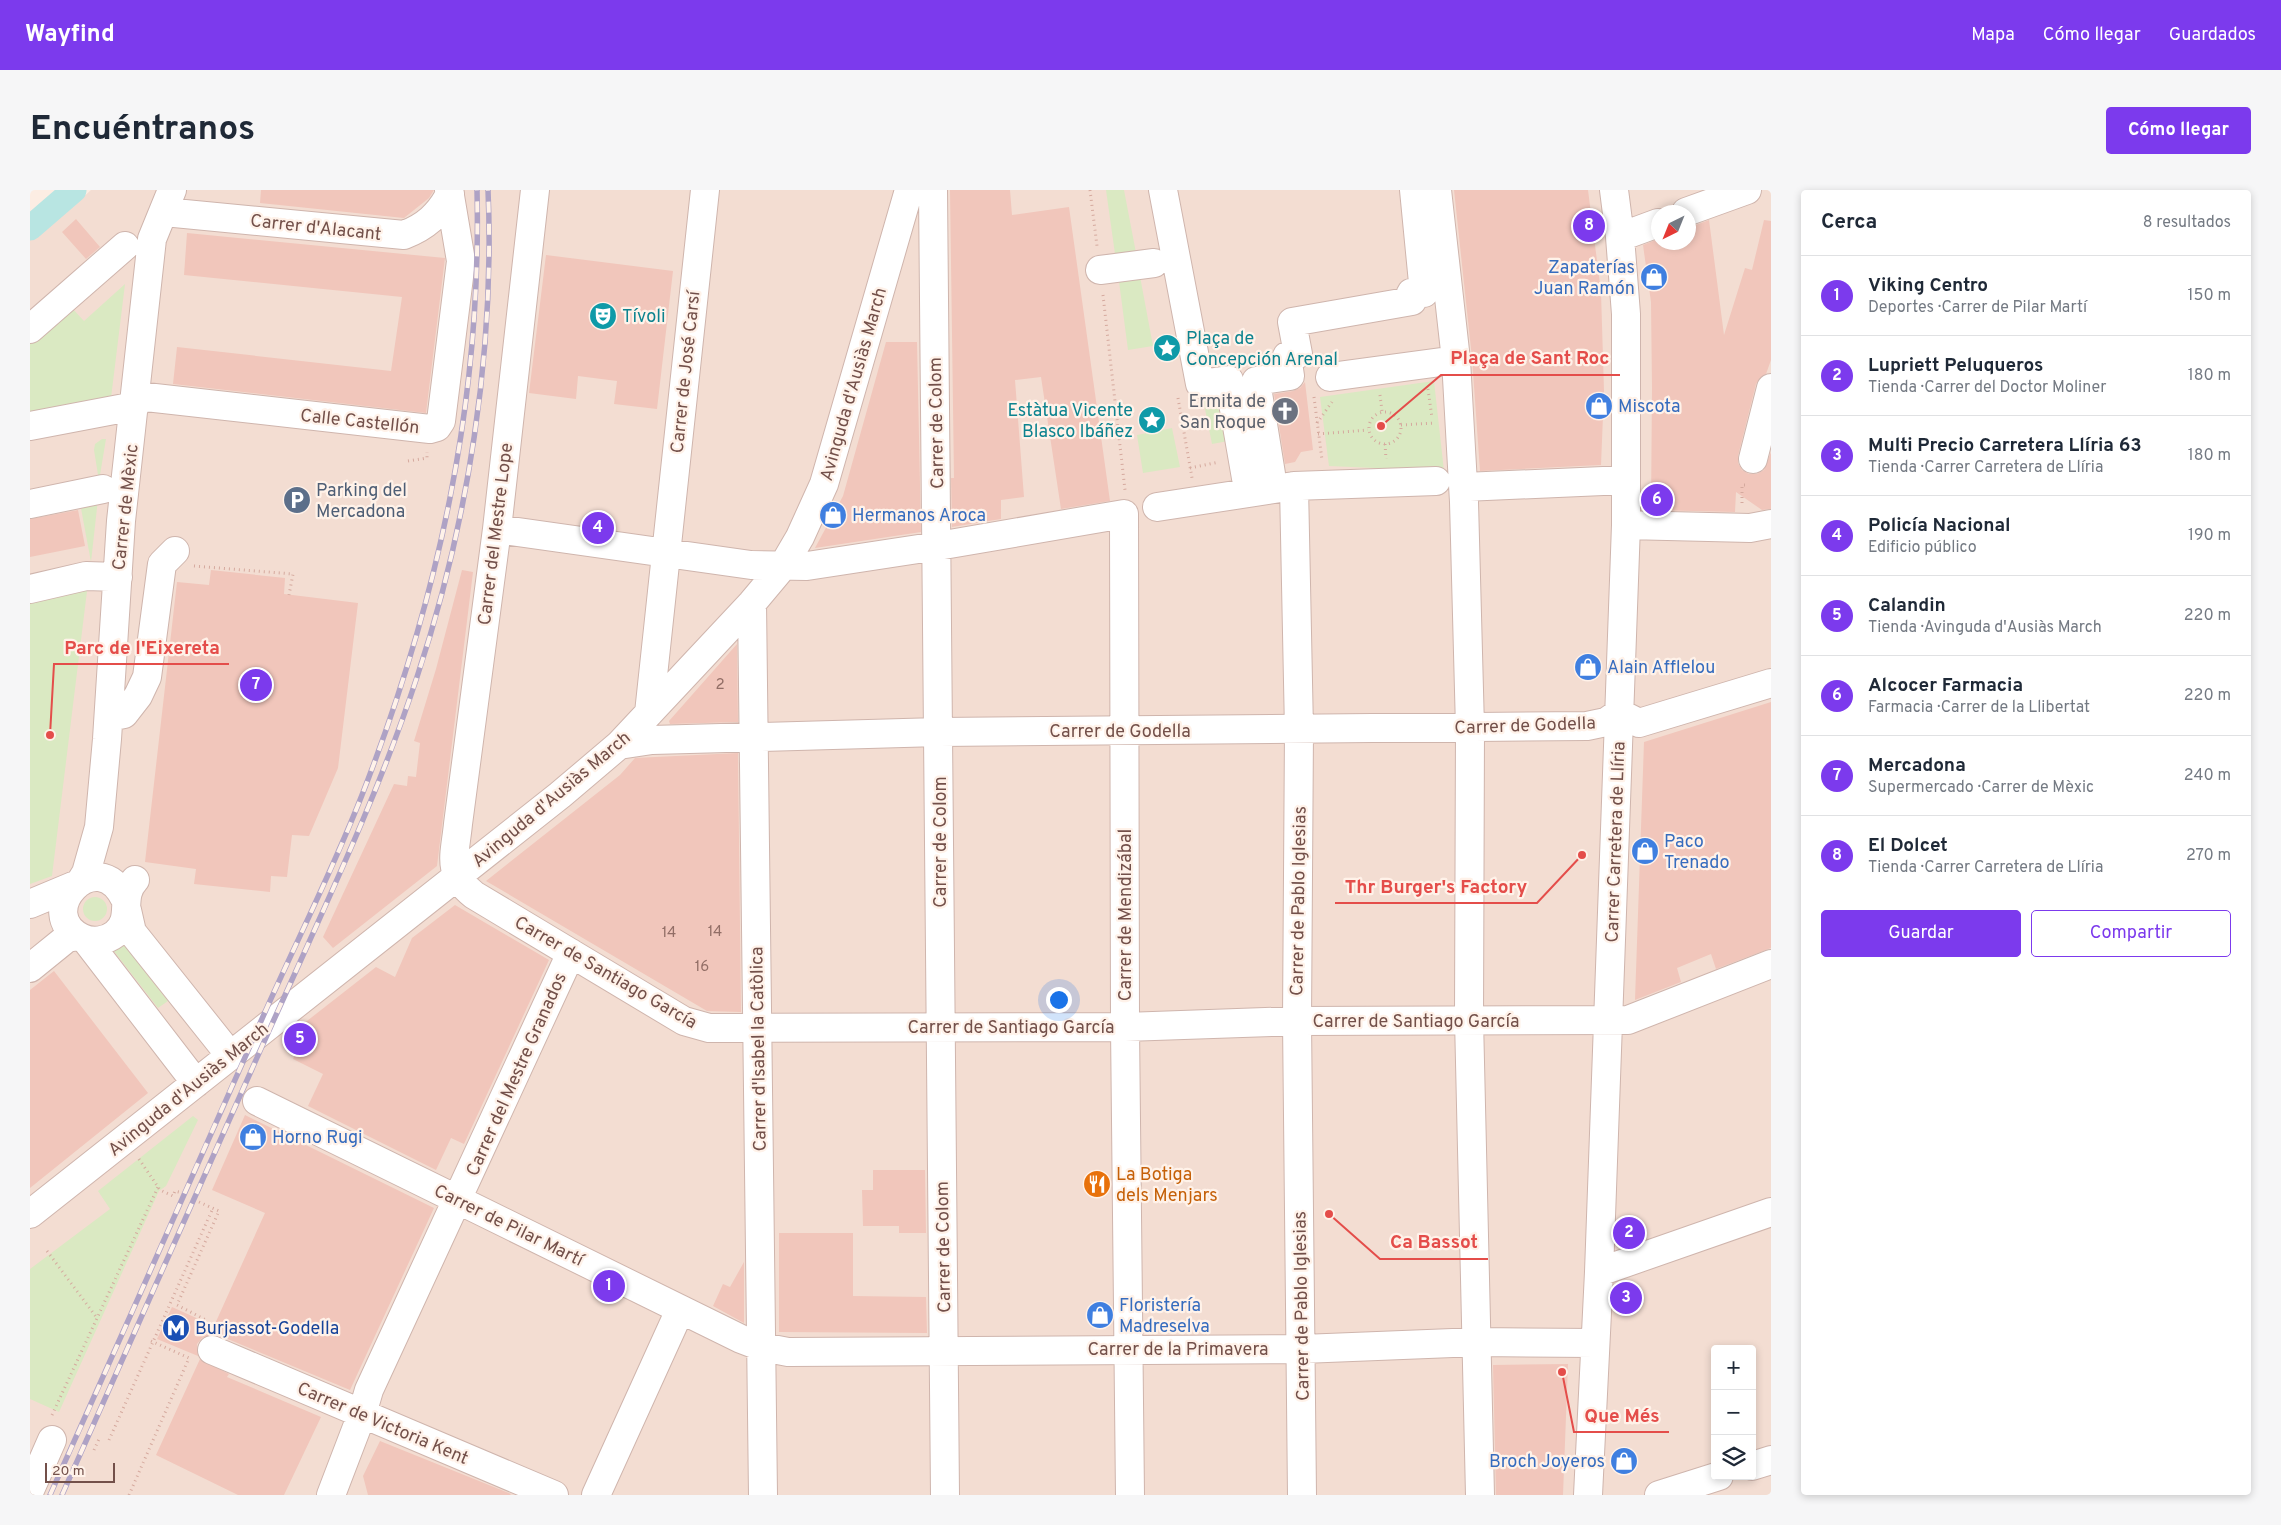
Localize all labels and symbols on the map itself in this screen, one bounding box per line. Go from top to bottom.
north arrow [1651,205,1696,250]
pin: 8 [1573,207,1605,245]
street label: Carrer d'Alacant [249,210,383,247]
place label: Zapaterías Juan Ramón [1534,257,1635,301]
shop icon: Zapaterías Juan Ramón [1639,262,1669,292]
street label: Avinguda d'Ausiàs March [816,285,893,484]
street label: Carrer de José Carsí [667,288,707,454]
theatre icon: Tívoli [588,301,618,331]
place label: Tívoli [622,306,666,329]
place label: Plaça de Concepción Arenal [1186,328,1338,372]
place icon: Plaça de Concepción Arenal [1152,333,1182,363]
callout: Plaça de Sant Roc [1441,341,1620,375]
text: Plaça de Sant Roc [1450,347,1610,371]
street label: Carrer de Colom [925,357,950,489]
place label: Ermita de San Roque [1179,391,1266,435]
shop icon: Miscota [1584,391,1614,421]
church icon: Ermita de San Roque [1270,396,1300,426]
place label: Miscota [1618,396,1680,419]
place label: Estàtua Vicente Blasco Ibáñez [1007,400,1133,444]
street label: Calle Castellón [299,405,421,440]
place icon: Estàtua Vicente Blasco Ibáñez [1137,405,1167,435]
street label: Carrer del Mestre Lope [474,442,519,627]
street label: Carrer de Mèxic [108,443,145,572]
place label: Parking del Mercadona [316,480,407,524]
pin: 6 [1641,481,1673,519]
parking icon: Parking del Mercadona [282,485,312,515]
shop icon: Hermanos Aroca [818,500,848,530]
place label: Hermanos Aroca [852,505,986,528]
pin: 4 [582,509,614,547]
callout: Parc de l'Eixereta [54,630,229,664]
text: Parc de l'Eixereta [64,637,220,661]
shop icon: Alain Afflelou [1573,652,1603,682]
place label: Alain Afflelou [1607,657,1715,680]
pin: 7 [240,666,272,704]
house number: 2 [715,676,725,695]
street label: Carrer de Godella [1454,713,1596,740]
street label: Carrer de Godella [1049,721,1191,744]
street label: Avinguda d'Ausiàs March [468,727,636,873]
street label: Carrer Carretera de Llíria [1601,741,1632,943]
street label: Carrer de Colom [930,776,953,908]
street label: Carrer de Pablo Iglesias [1286,806,1313,996]
street label: Carrer de Mendizábal [1115,829,1138,1001]
place label: Paco Trenado [1664,831,1729,875]
shop icon: Paco Trenado [1630,836,1660,866]
callout: Thr Burger's Factory [1335,869,1537,903]
text: Thr Burger's Factory [1345,876,1527,900]
street label: Carrer de Santiago García [510,912,701,1035]
house number: 14 [708,923,722,942]
house number: 14 [662,924,676,943]
street label: Carrer d'Isabel la Catòlica [746,946,773,1152]
house number: 16 [695,958,709,977]
street label: Carrer del Mestre Granados [462,969,573,1180]
your location [1046,987,1072,1013]
street label: Carrer de Santiago García [1312,1011,1520,1034]
street label: Carrer de Santiago García [907,1017,1115,1040]
street label: Avinguda d'Ausiàs March [104,1018,274,1162]
pin: 5 [284,1020,316,1058]
shop icon: Horno Rugi [238,1122,268,1152]
place label: Horno Rugi [272,1127,363,1150]
place label: La Botiga dels Menjars [1116,1164,1218,1208]
restaurant icon: La Botiga dels Menjars [1082,1169,1112,1199]
street label: Carrer de Pilar Martí [430,1180,588,1273]
street label: Carrer de Colom [932,1181,957,1313]
street label: Carrer de Pablo Iglesias [1289,1211,1316,1401]
pin: 2 [1613,1214,1645,1252]
callout: Ca Bassot [1380,1225,1488,1259]
text: Ca Bassot [1390,1231,1478,1255]
pin: 1 [593,1267,625,1305]
pin: 3 [1610,1279,1642,1317]
place label: Floristería Madreselva [1119,1295,1210,1339]
shop icon: Floristería Madreselva [1085,1300,1115,1330]
metro station icon: Burjassot-Godella [161,1313,191,1343]
place label: Burjassot-Godella [195,1318,339,1341]
street label: Carrer de la Primavera [1087,1339,1269,1362]
street label: Carrer de Victoria Kent [293,1378,472,1471]
callout: Que Més [1574,1398,1669,1432]
text: Que Més [1584,1405,1660,1429]
shop icon: Broch Joyeros [1609,1446,1639,1476]
place label: Broch Joyeros [1489,1451,1605,1474]
scale bar [45,1460,115,1483]

